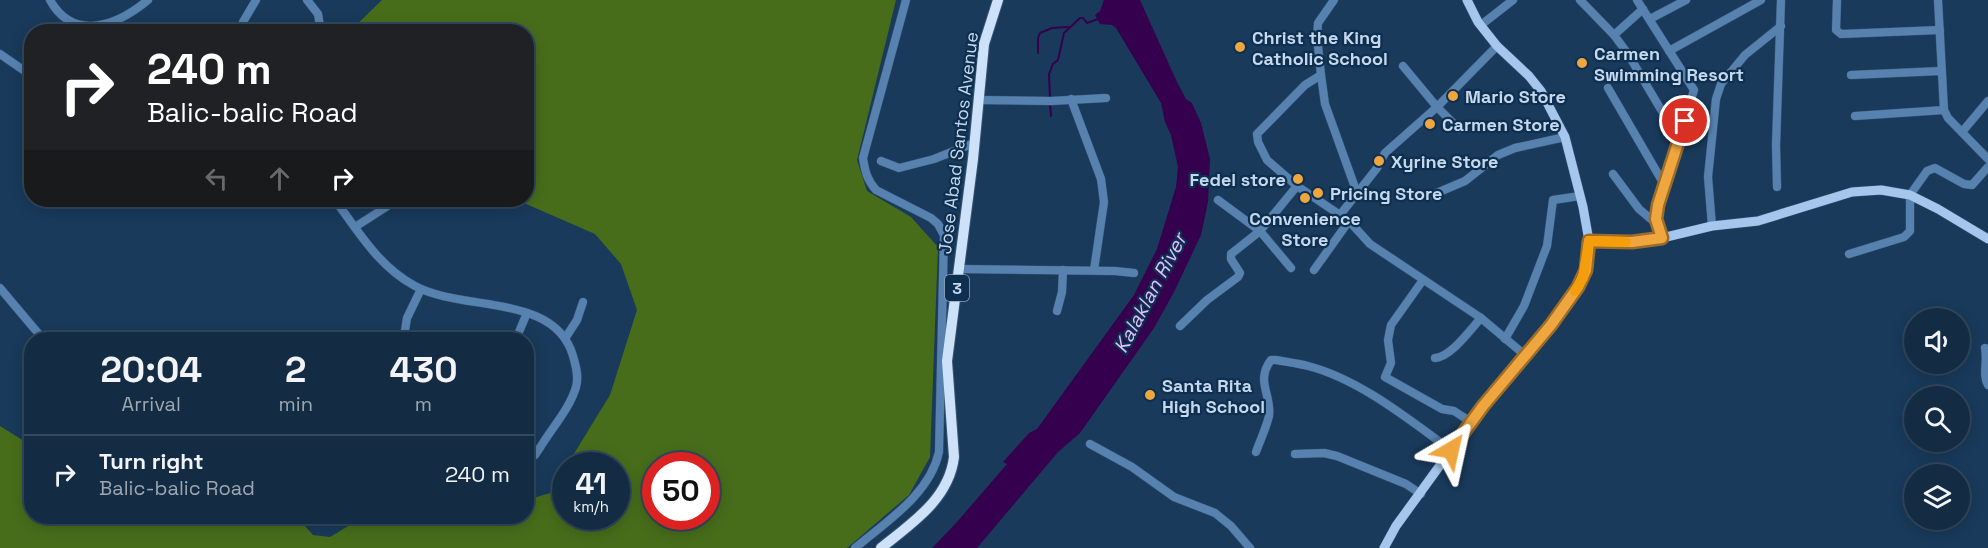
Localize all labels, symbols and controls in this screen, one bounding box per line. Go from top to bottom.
place label: Christ the King Catholic School [1252,26,1388,70]
street label: Jose Abad Santos Avenue [933,31,983,255]
marker: Christ the King Catholic School [1233,40,1247,54]
place label: Carmen Swimming Resort [1594,42,1744,86]
text: 240 m [147,43,272,96]
icon: right [48,48,126,126]
marker: Carmen Swimming Resort [1575,56,1589,70]
place label: Mario Store [1465,85,1566,108]
marker: Mario Store [1446,89,1460,103]
text: Balic-balic Road [147,95,358,130]
pin [1659,95,1710,146]
icon: arrive [1668,104,1701,137]
place label: Carmen Store [1442,113,1560,136]
marker: Carmen Store [1423,117,1437,131]
place label: Xyrine Store [1391,150,1499,173]
marker: Xyrine Store [1372,154,1386,168]
icon: left [200,162,233,195]
icon: ahead [263,162,296,195]
icon: right [326,162,359,195]
place label: Fedel store [1190,168,1286,191]
marker: Fedel store [1291,172,1305,186]
place label: Pricing Store [1330,182,1442,205]
marker: Pricing Store [1311,186,1325,200]
marker: Convenience Store [1298,191,1312,205]
place label: Convenience Store [1249,207,1361,251]
water label: Kalaklan River [1108,226,1194,357]
road number: 3 [945,275,969,301]
map controls [1904,308,1970,530]
button: sound [1904,308,1970,374]
text: 20:04 [100,347,202,393]
text: 2 [285,347,306,393]
text: 430 [389,347,458,393]
place label: Santa Rita High School [1162,374,1265,418]
button: search [1904,386,1970,452]
marker: Santa Rita High School [1143,388,1157,402]
text: Arrival [122,391,181,417]
text: min [279,391,313,417]
text: m [415,391,432,417]
position arrow [1419,418,1483,482]
text: Turn right [99,447,204,475]
speed limit sign: 50 [642,452,720,530]
icon: right [48,458,81,491]
text: 240 m [445,460,510,488]
text: 41 [575,464,607,503]
button: layers [1904,464,1970,530]
text: Balic-balic Road [99,475,255,501]
text: km/h [573,497,609,516]

